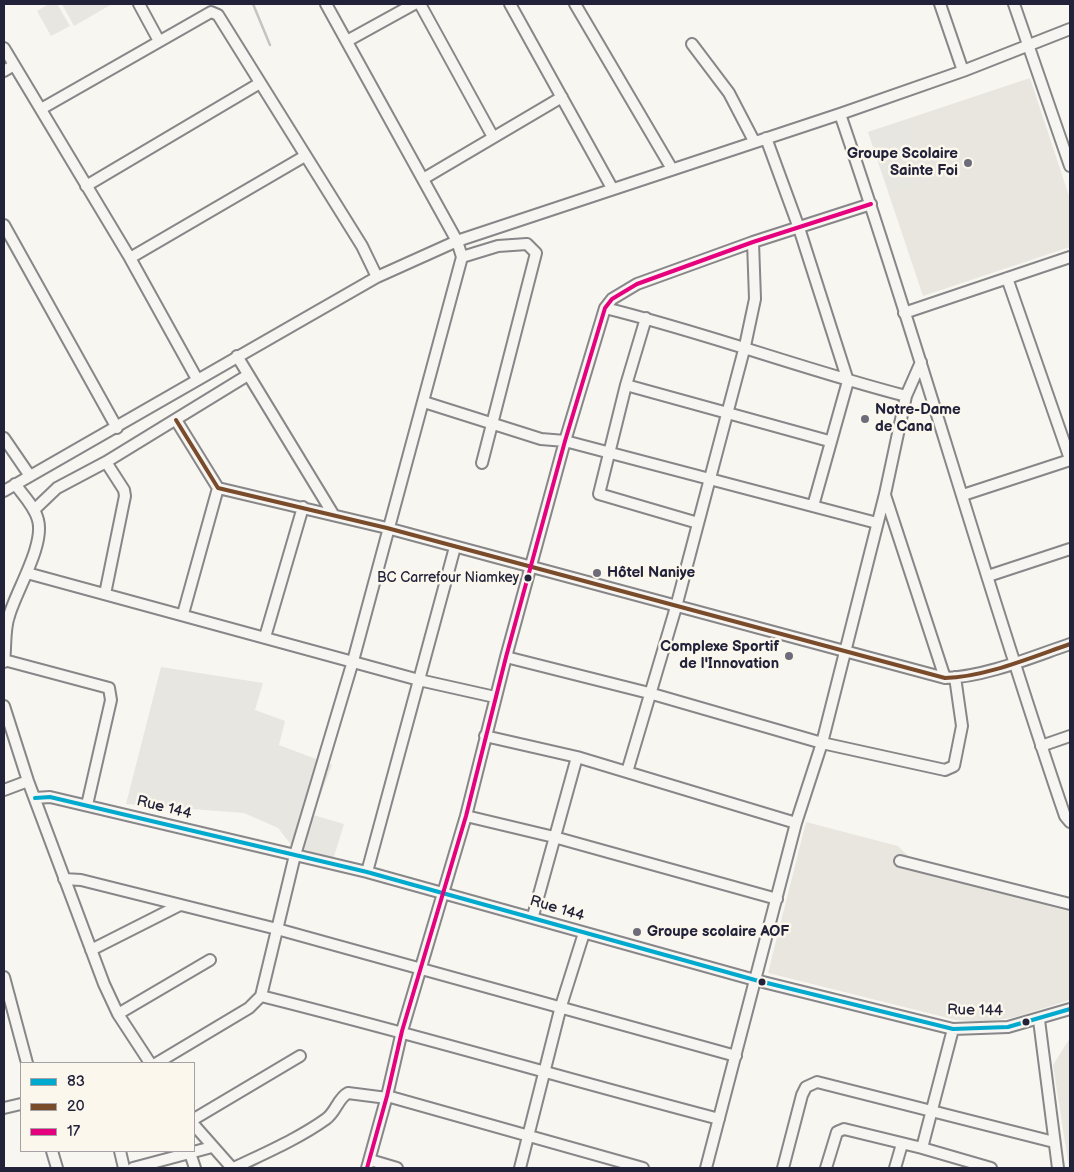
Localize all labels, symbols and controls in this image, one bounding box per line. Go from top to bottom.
place label: Groupe Scolaire Sainte Foi [847,145,958,180]
marker: Groupe Scolaire Sainte Foi [962,157,974,169]
place label: Notre-Dame de Cana [875,401,961,436]
marker: Notre-Dame de Cana [859,413,871,425]
place label: Hôtel Naniye [607,564,695,582]
marker: Hôtel Naniye [591,567,603,579]
place label: BC Carrefour Niamkey [377,570,519,586]
marker: BC Carrefour Niamkey [523,573,533,583]
place label: Complexe Sportif de l'Innovation [660,638,779,673]
marker: Complexe Sportif de l'Innovation [783,650,795,662]
street label: Rue 144 [135,792,193,824]
street label: Rue 144 [528,892,586,926]
place label: Groupe scolaire AOF [647,923,789,941]
marker: Groupe scolaire AOF [631,926,643,938]
unlabelled marker [757,977,767,987]
street label: Rue 144 [947,1002,1003,1020]
unlabelled marker [1021,1017,1031,1027]
legend [20,1062,195,1152]
text: 83 [67,1072,85,1091]
text: 20 [67,1097,85,1116]
text: 17 [67,1122,80,1141]

